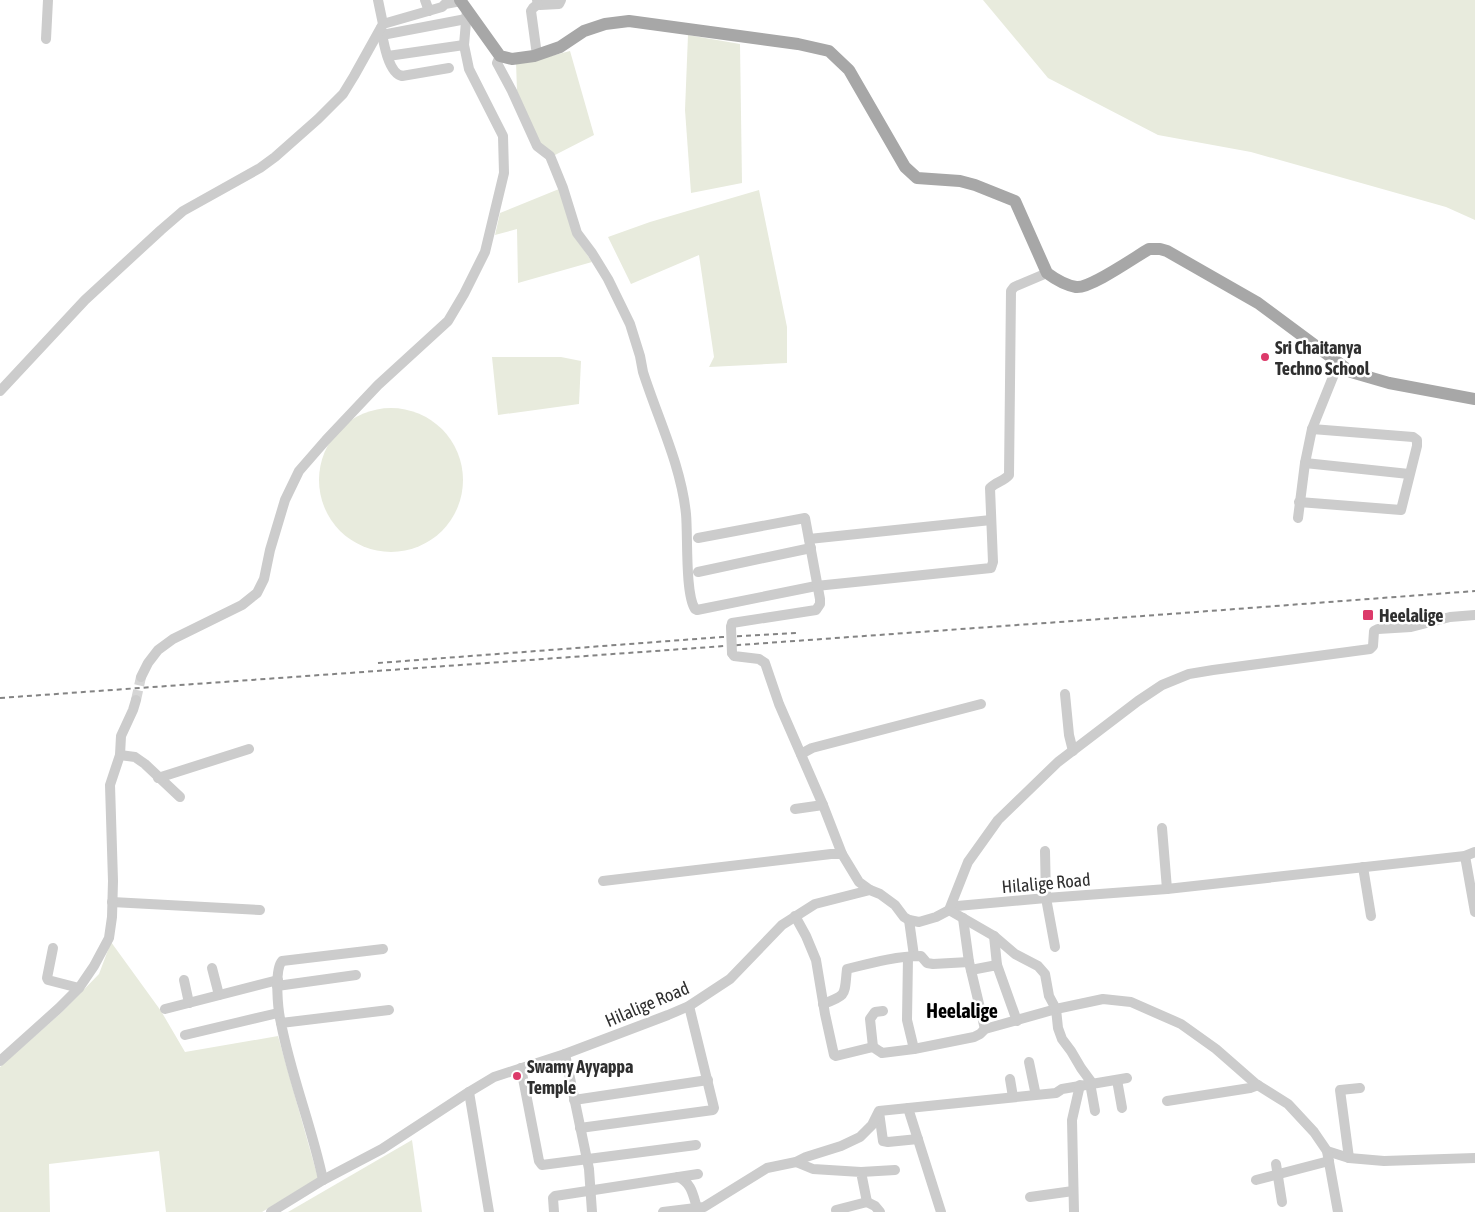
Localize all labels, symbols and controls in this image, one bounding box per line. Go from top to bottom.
place label: Sri Chaitanya Techno School [1275,337,1370,379]
marker: Sri Chaitanya Techno School [1259,351,1271,363]
place label: Heelalige [1379,605,1443,626]
marker: Heelalige [1361,608,1375,622]
street label: Hilalige Road [1001,869,1091,897]
street label: Hilalige Road [602,977,692,1031]
district label: Heelalige [926,999,998,1022]
place label: Swamy Ayyappa Temple [527,1056,633,1098]
marker: Swamy Ayyappa Temple [511,1070,523,1082]

